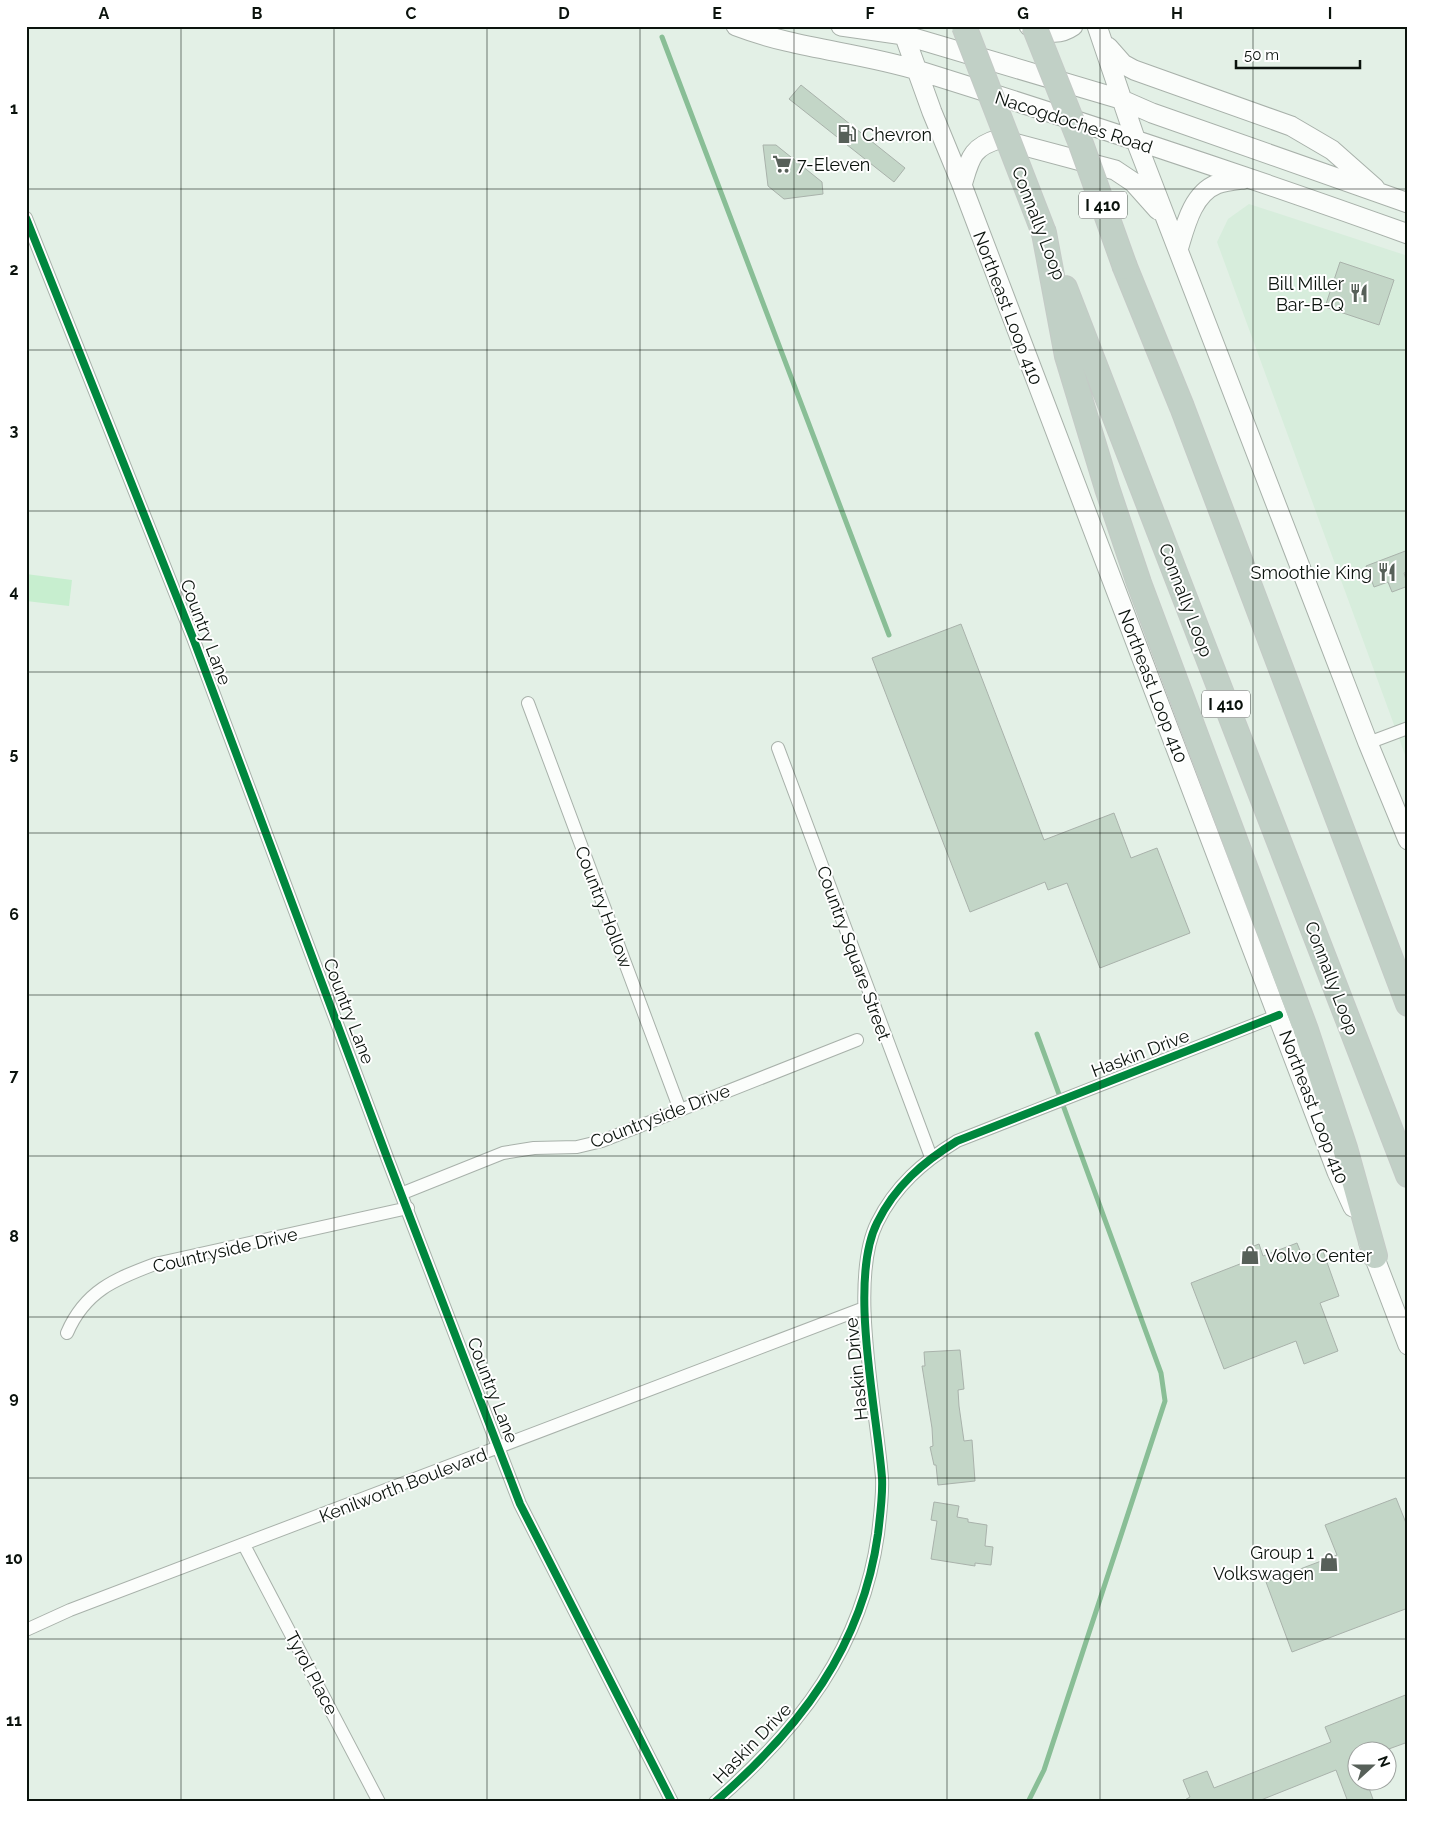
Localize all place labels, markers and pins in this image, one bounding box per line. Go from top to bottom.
fuel station icon: Chevron [836,123,858,145]
place label: Chevron [862,124,932,145]
supermarket icon: 7-Eleven [771,153,793,175]
place label: 7-Eleven [797,154,870,175]
place label: Bill Miller Bar-B-Q [1268,273,1345,315]
restaurant icon: Bill Miller Bar-B-Q [1348,282,1370,304]
restaurant icon: Smoothie King [1376,561,1398,583]
place label: Smoothie King [1251,562,1372,583]
shop icon: Volvo Center [1239,1244,1261,1266]
place label: Volvo Center [1265,1245,1373,1266]
place label: Group 1 Volkswagen [1213,1542,1314,1584]
shop icon: Group 1 Volkswagen [1318,1551,1340,1573]

